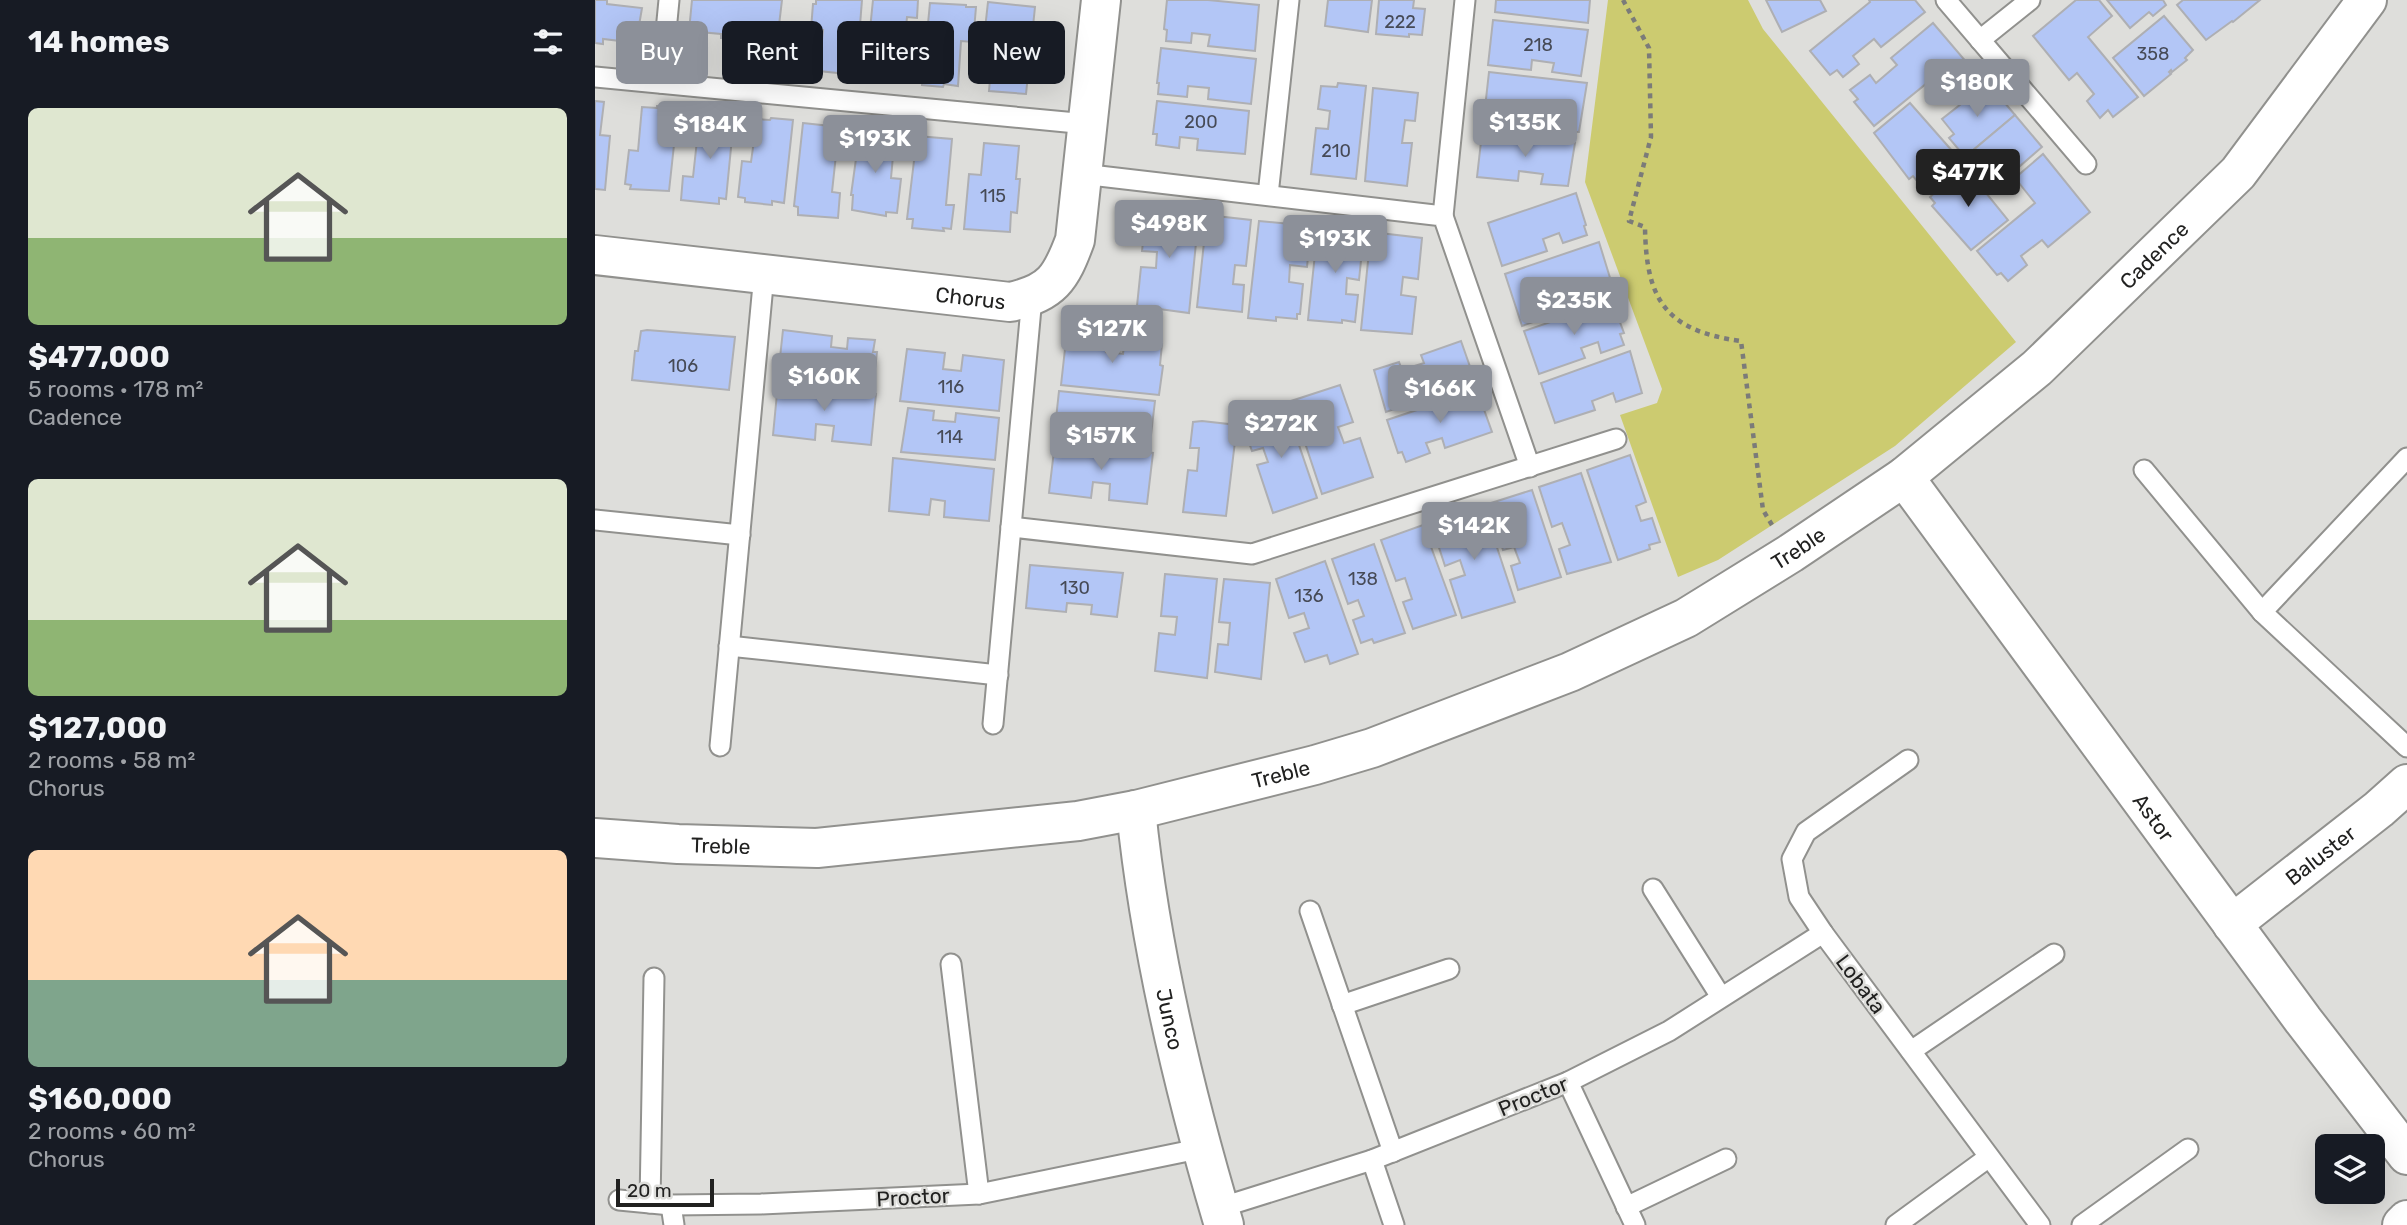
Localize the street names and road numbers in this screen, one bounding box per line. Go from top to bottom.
street label: Cadence [2114,216,2193,294]
street label: Chorus [934,281,1007,314]
street label: Treble [1767,521,1830,575]
street label: Treble [1249,754,1313,793]
street label: Astor [2128,788,2180,846]
street label: Baluster [2280,820,2360,890]
street label: Treble [691,832,751,859]
street label: Lobata [1831,950,1891,1018]
street label: Junco [1151,986,1189,1052]
street label: Proctor [1494,1071,1572,1121]
street label: Proctor [876,1183,950,1211]

